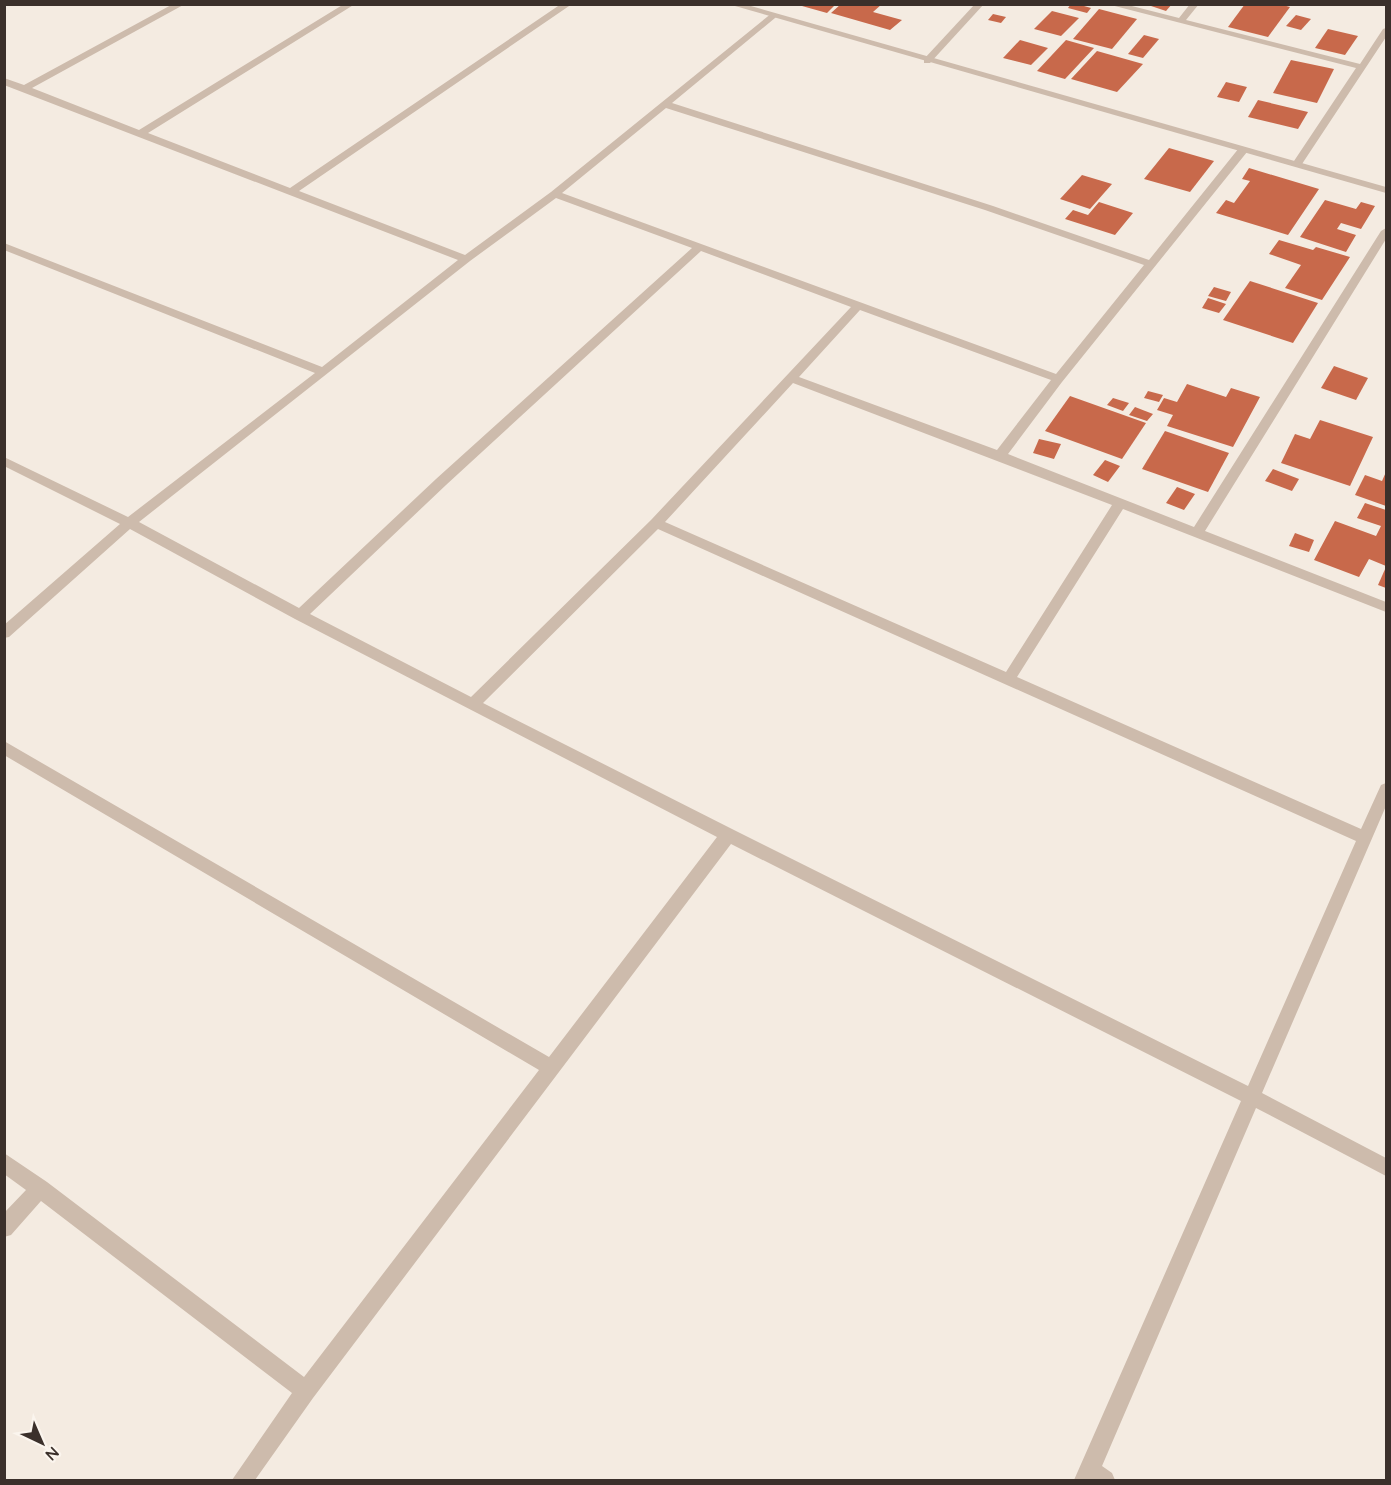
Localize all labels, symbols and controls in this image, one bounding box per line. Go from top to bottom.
north arrow [12,1413,72,1473]
text: N [41,1443,64,1465]

